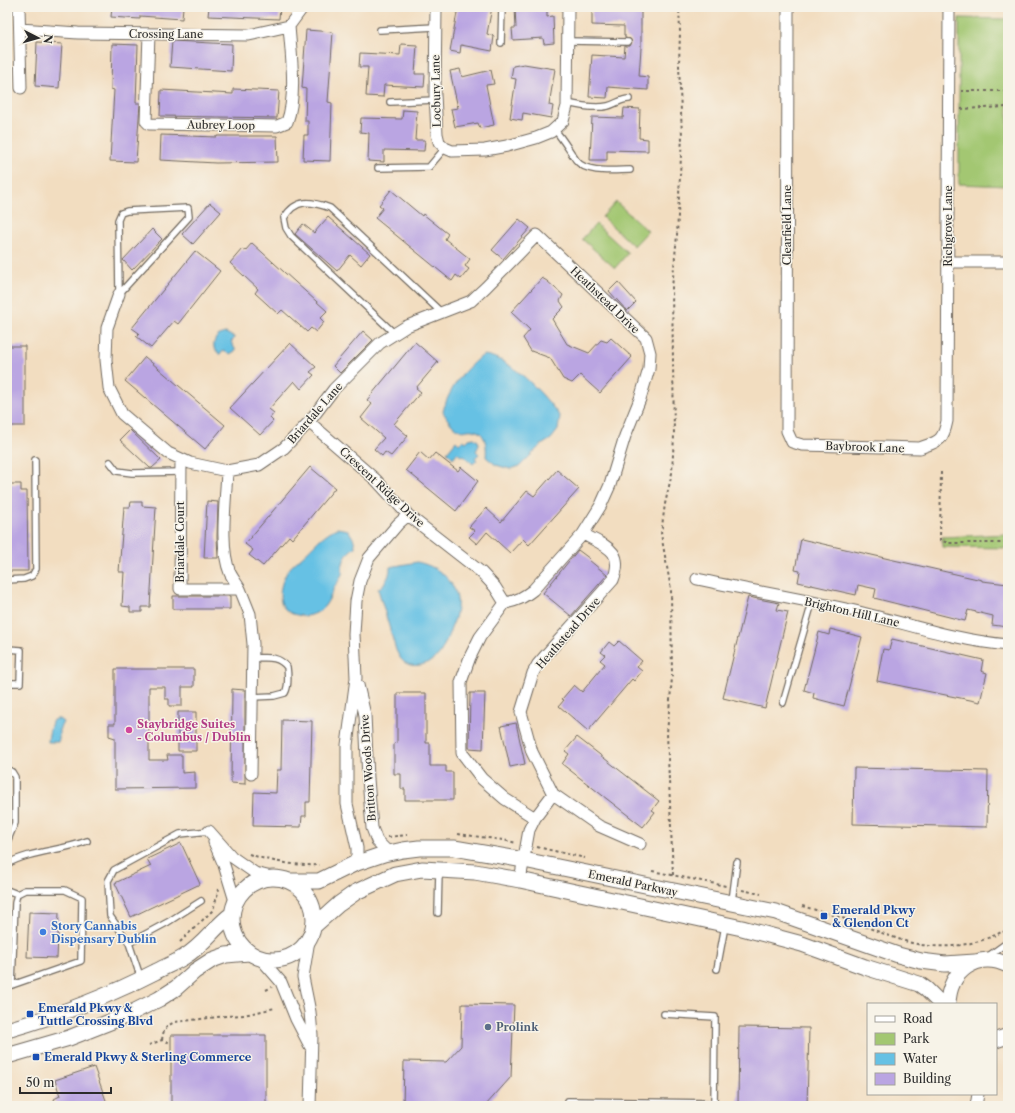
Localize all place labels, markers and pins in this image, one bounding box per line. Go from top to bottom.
place label: Staybridge Suites - Columbus / Dublin [137,717,252,744]
marker: Staybridge Suites - Columbus / Dublin [124,725,134,735]
place label: Emerald Pkwy & Glendon Ct [832,903,915,930]
marker: Emerald Pkwy & Glendon Ct [819,911,829,921]
place label: Story Cannabis Dispensary Dublin [51,919,157,946]
marker: Story Cannabis Dispensary Dublin [38,927,48,937]
place label: Emerald Pkwy & Tuttle Crossing Blvd [38,1001,154,1028]
marker: Emerald Pkwy & Tuttle Crossing Blvd [25,1009,35,1019]
place label: Prolink [496,1020,539,1034]
marker: Prolink [483,1022,493,1032]
place label: Emerald Pkwy & Sterling Commerce [44,1050,252,1064]
marker: Emerald Pkwy & Sterling Commerce [31,1052,41,1062]

